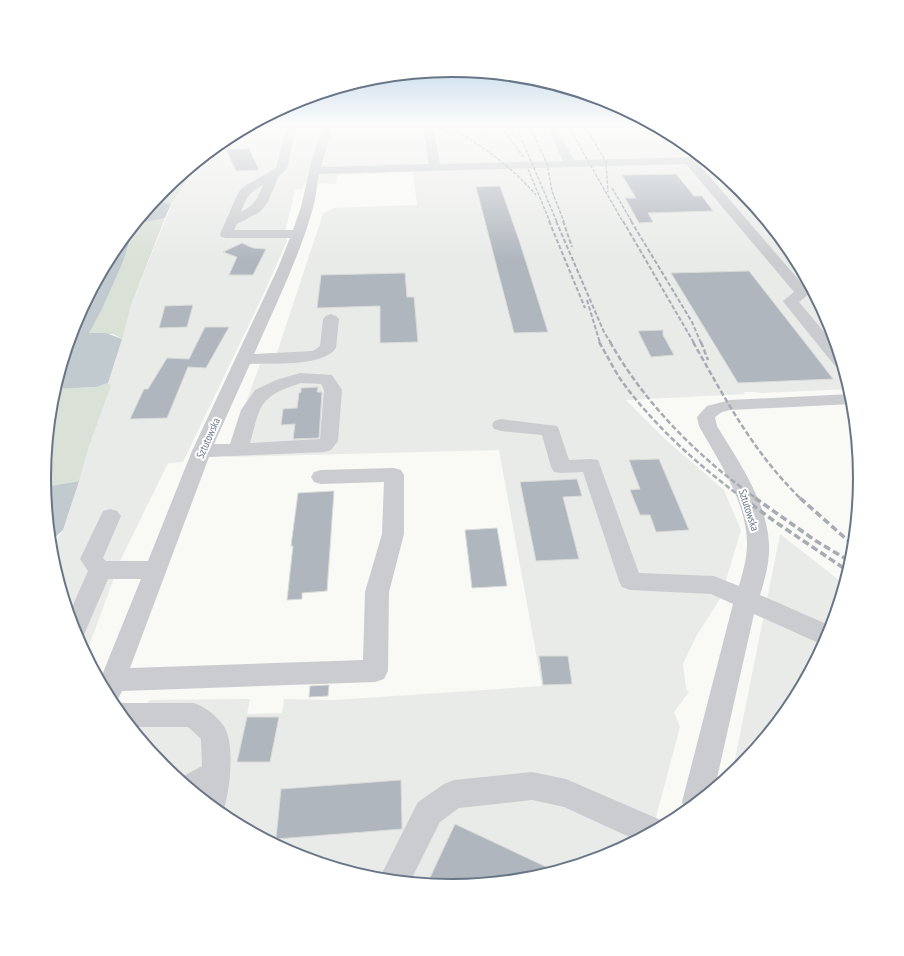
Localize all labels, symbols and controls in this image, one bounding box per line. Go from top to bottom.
street label: Sztutowska [193,416,223,460]
street label: Sztutowska [736,487,762,533]

